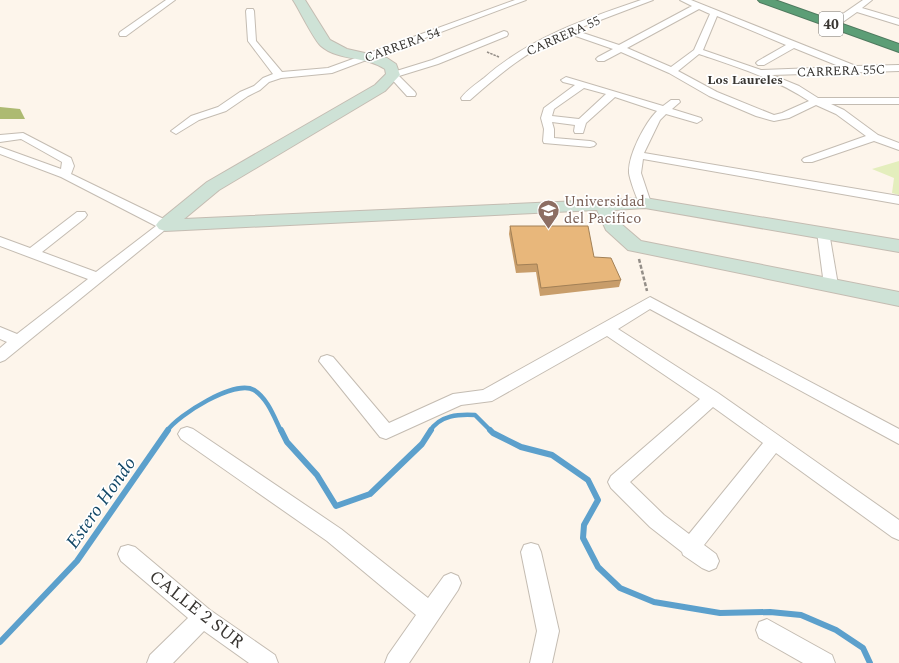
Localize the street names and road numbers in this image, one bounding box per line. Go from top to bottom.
street label: CARRERA 55 [523,11,604,61]
road number: 40 [819,12,843,36]
street label: CARRERA 54 [362,22,443,68]
street label: CARRERA 55C [796,59,886,83]
street label: CALLE 2 SUR [143,564,250,655]

